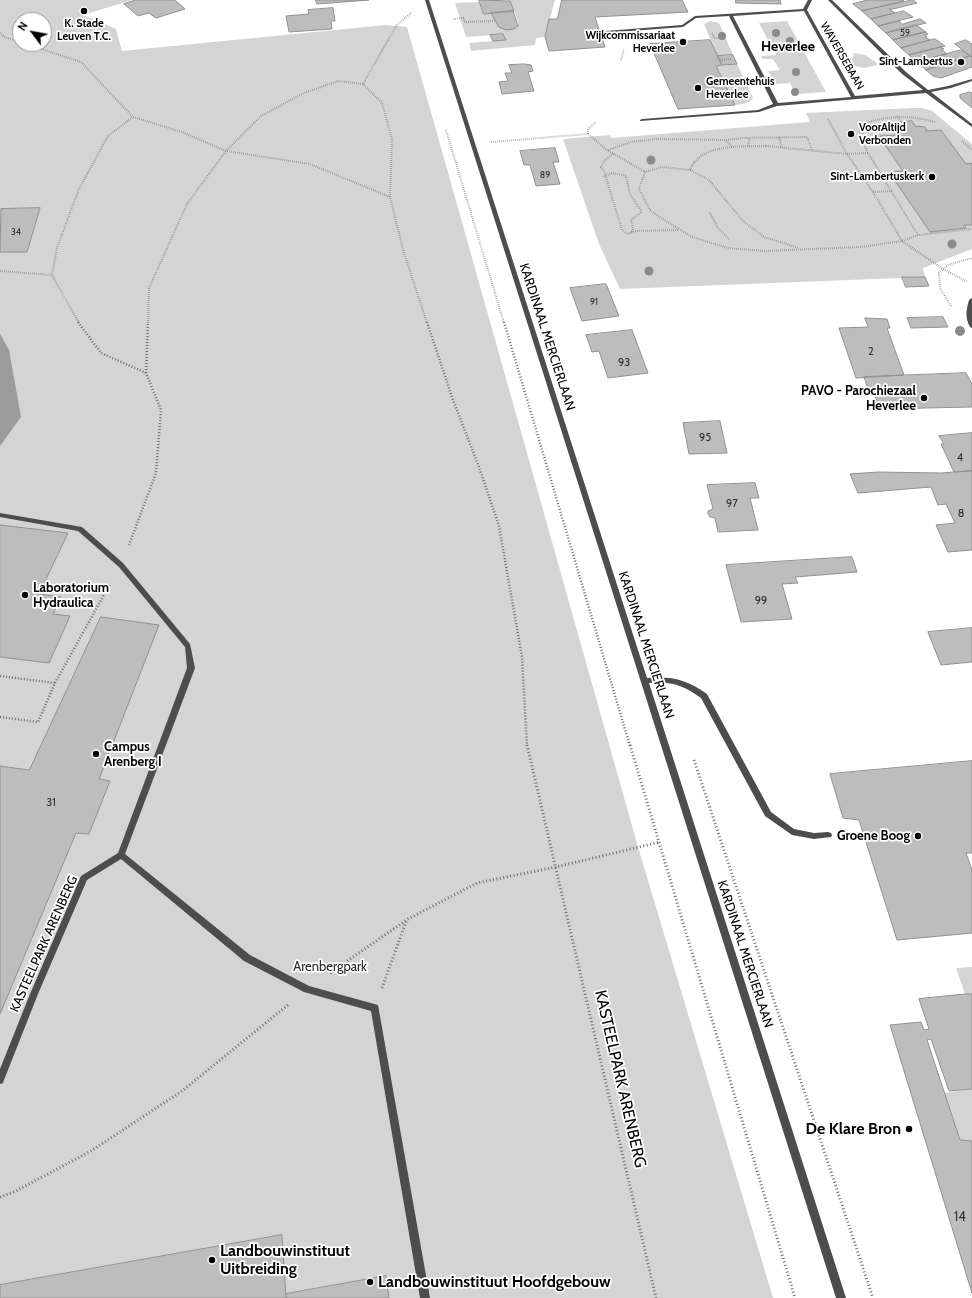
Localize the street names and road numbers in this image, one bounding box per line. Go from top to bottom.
street label: WAVERSEBAAN [817,20,867,92]
street label: KARDINAAL MERCIERLAAN [516,261,578,413]
street label: KARDINAAL MERCIERLAAN [615,569,677,721]
street label: KASTEELPARK ARENBERG [7,873,81,1015]
street label: KARDINAAL MERCIERLAAN [714,878,776,1030]
street label: KASTEELPARK ARENBERG [590,988,650,1170]

